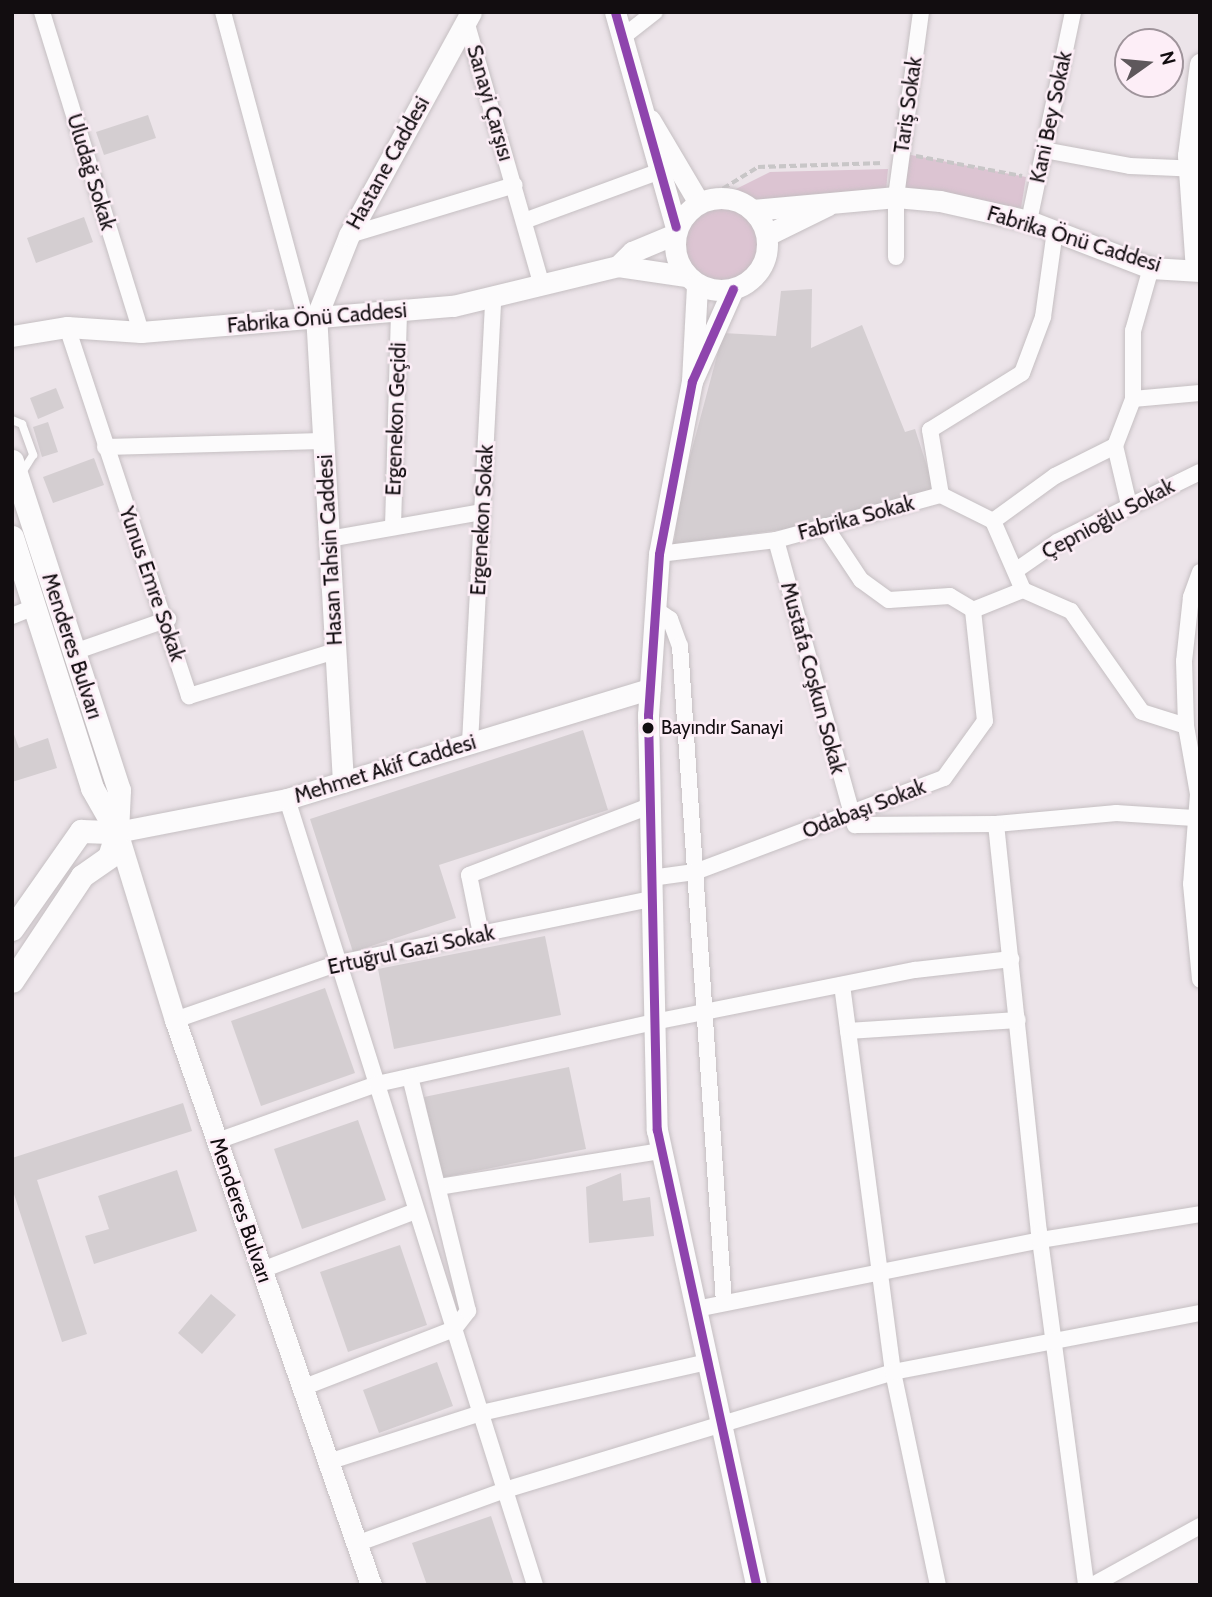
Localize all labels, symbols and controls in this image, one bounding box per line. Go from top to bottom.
north arrow [1114,28,1184,98]
street label: Sanayi Çarşısı [461,42,519,164]
text: N [1155,48,1181,67]
street label: Kani Bey Sokak [1025,49,1077,185]
street label: Tariş Sokak [889,55,927,155]
street label: Hastane Caddesi [341,92,435,234]
street label: Uludağ Sokak [61,111,121,233]
street label: Fabrika Önü Caddesi [984,201,1164,277]
street label: Fabrika Önü Caddesi [226,298,408,338]
street label: Ergenekon Geçidi [381,342,411,496]
street label: Ergenekon Sokak [465,444,499,596]
street label: Hasan Tahsin Caddesi [312,454,348,646]
street label: Çepnioğlu Sokak [1037,473,1179,565]
street label: Fabrika Sokak [795,490,917,546]
street label: Yunus Emre Sokak [114,503,190,665]
street label: Menderes Bulvarı [37,570,107,722]
street label: Mustafa Coşkun Sokak [775,579,851,777]
place label: Bayındır Sanayi [661,717,783,739]
marker: Bayındır Sanayi [641,721,655,735]
street label: Mehmet Akif Caddesi [291,729,479,809]
street label: Odabaşı Sokak [799,774,929,844]
street label: Ertuğrul Gazi Sokak [325,920,497,980]
street label: Menderes Bulvarı [204,1134,278,1286]

